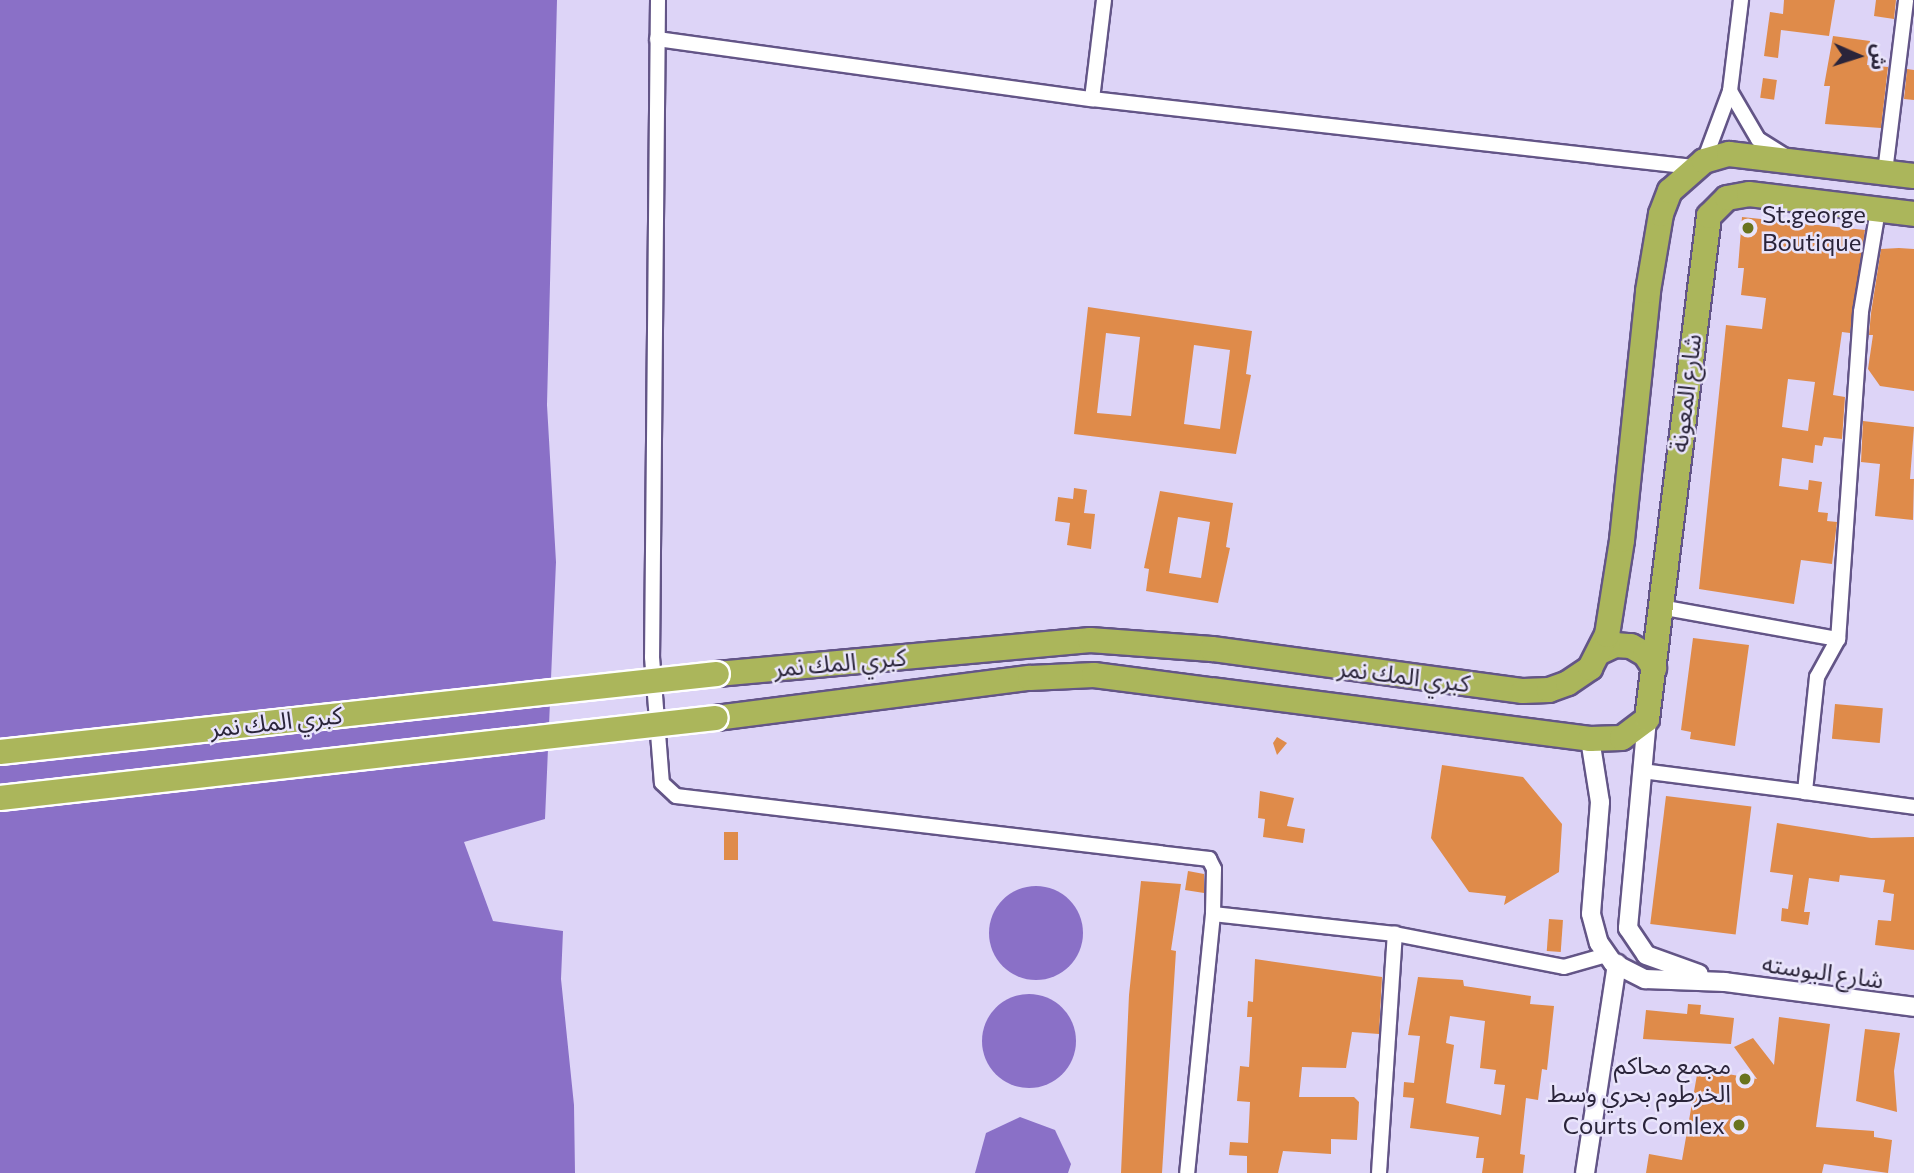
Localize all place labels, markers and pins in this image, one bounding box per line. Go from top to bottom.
place label: St.george Boutique [1762,200,1866,256]
marker: St.george Boutique [1740,220,1756,236]
place label: مجمع محاكم الخرطوم بحري وسط [1548,1051,1731,1107]
marker: مجمع محاكم الخرطوم بحري وسط [1737,1071,1753,1087]
place label: Courts Comlex [1563,1111,1725,1139]
marker: Courts Comlex [1731,1117,1747,1133]

